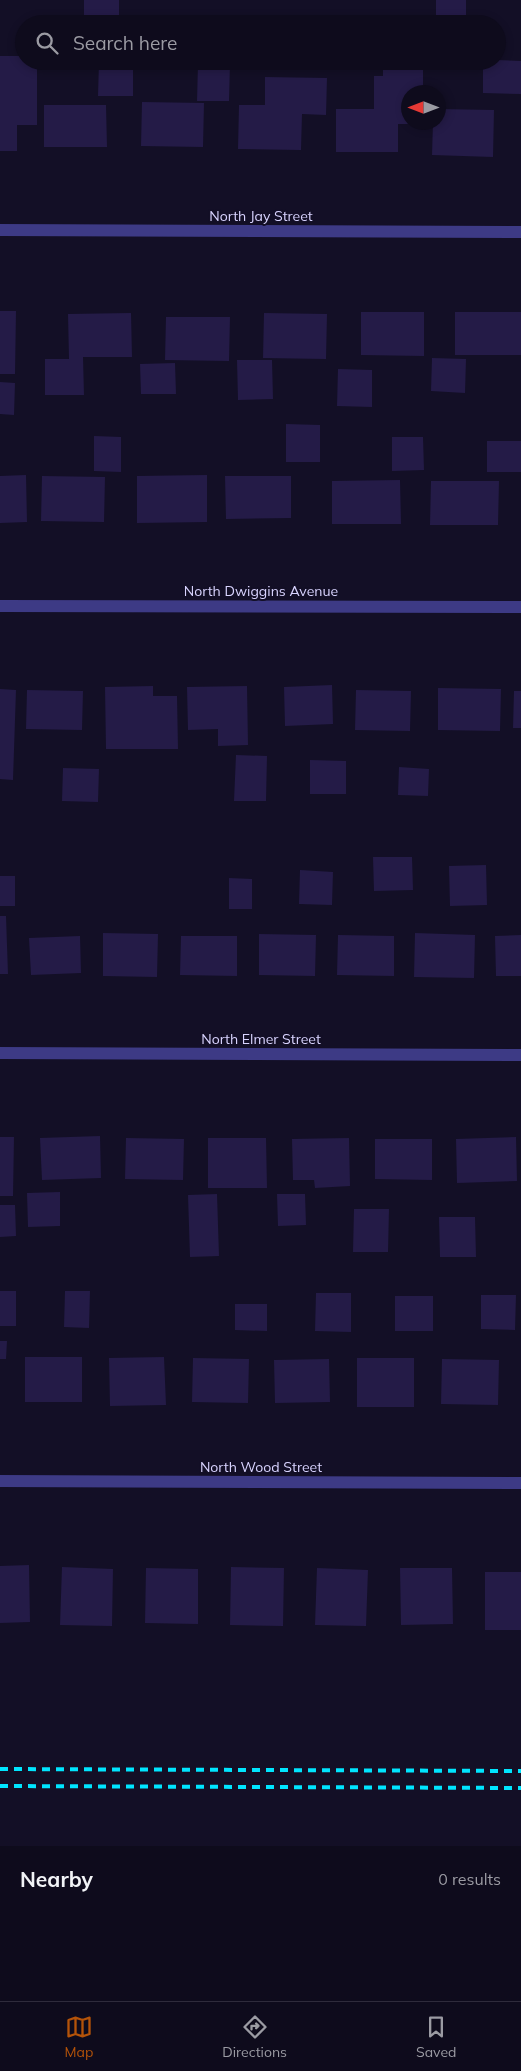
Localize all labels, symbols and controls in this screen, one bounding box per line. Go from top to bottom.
search box [15,15,506,70]
icon: search [33,29,61,57]
text: Search here [73,31,177,55]
north arrow [401,85,446,130]
street label: North Jay Street [209,207,313,225]
street label: North Dwiggins Avenue [184,582,338,600]
street label: North Elmer Street [201,1030,321,1048]
street label: North Wood Street [200,1458,322,1476]
text: Nearby [20,1866,93,1892]
text: 0 results [438,1869,501,1889]
tab: Map [65,2013,93,2061]
tab: Directions [222,2013,287,2061]
tab: Saved [416,2013,456,2061]

